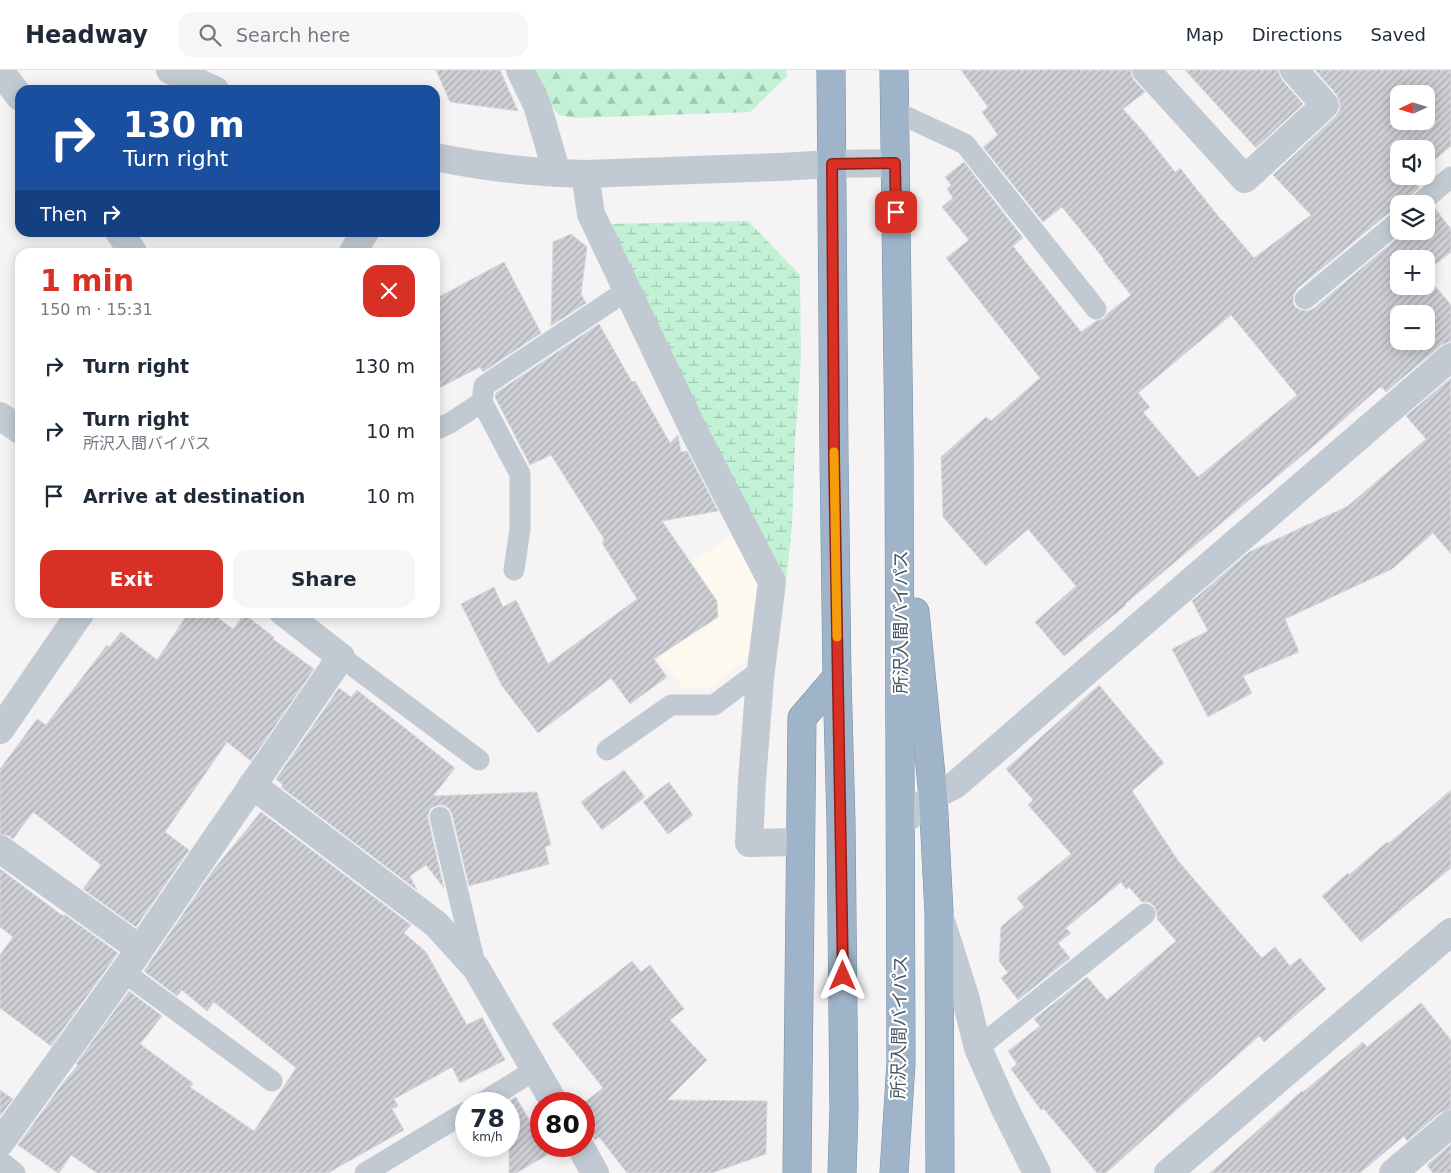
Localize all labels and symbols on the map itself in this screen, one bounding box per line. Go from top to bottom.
north arrow [1390,85,1435,130]
pin [875,191,917,233]
street label: 所沢入間バイパス [890,550,911,694]
position arrow [816,949,868,1001]
street label: 所沢入間バイパス [887,955,911,1099]
speed limit sign: 80 [530,1092,595,1157]

